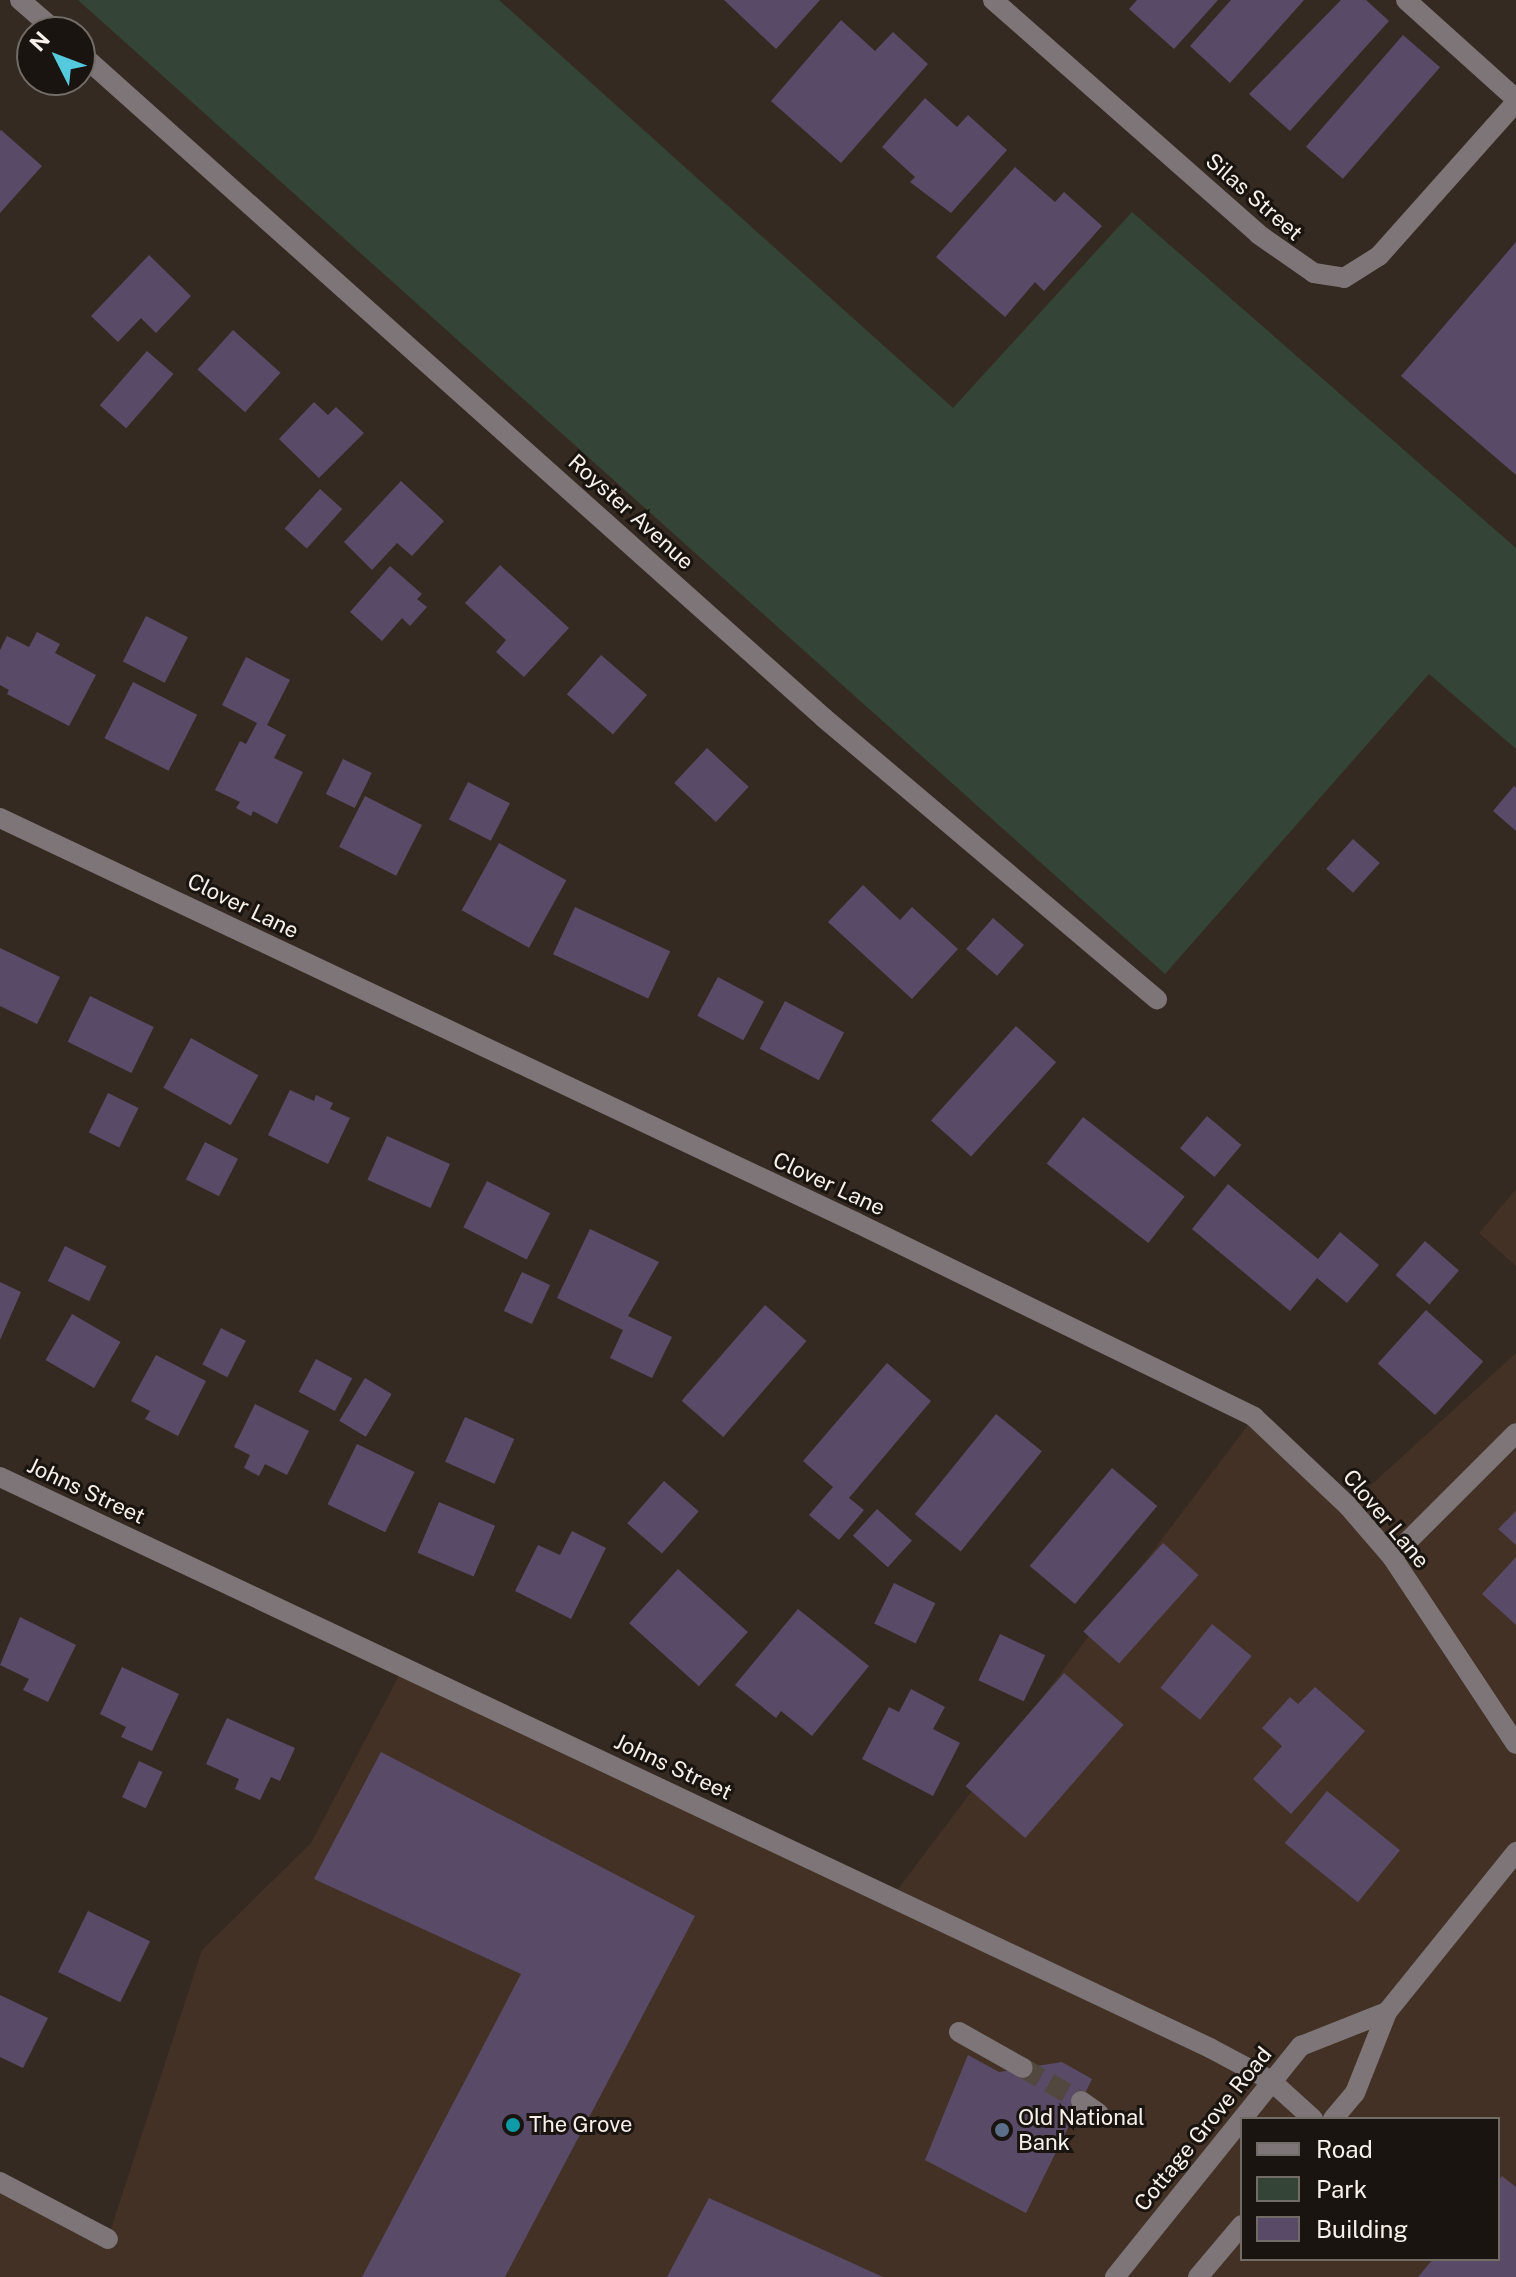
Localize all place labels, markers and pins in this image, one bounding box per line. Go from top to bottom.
place label: Old National Bank [1018,2104,1145,2156]
place label: The Grove [529,2112,633,2138]
marker: The Grove [504,2116,522,2134]
marker: Old National Bank [993,2121,1011,2139]

